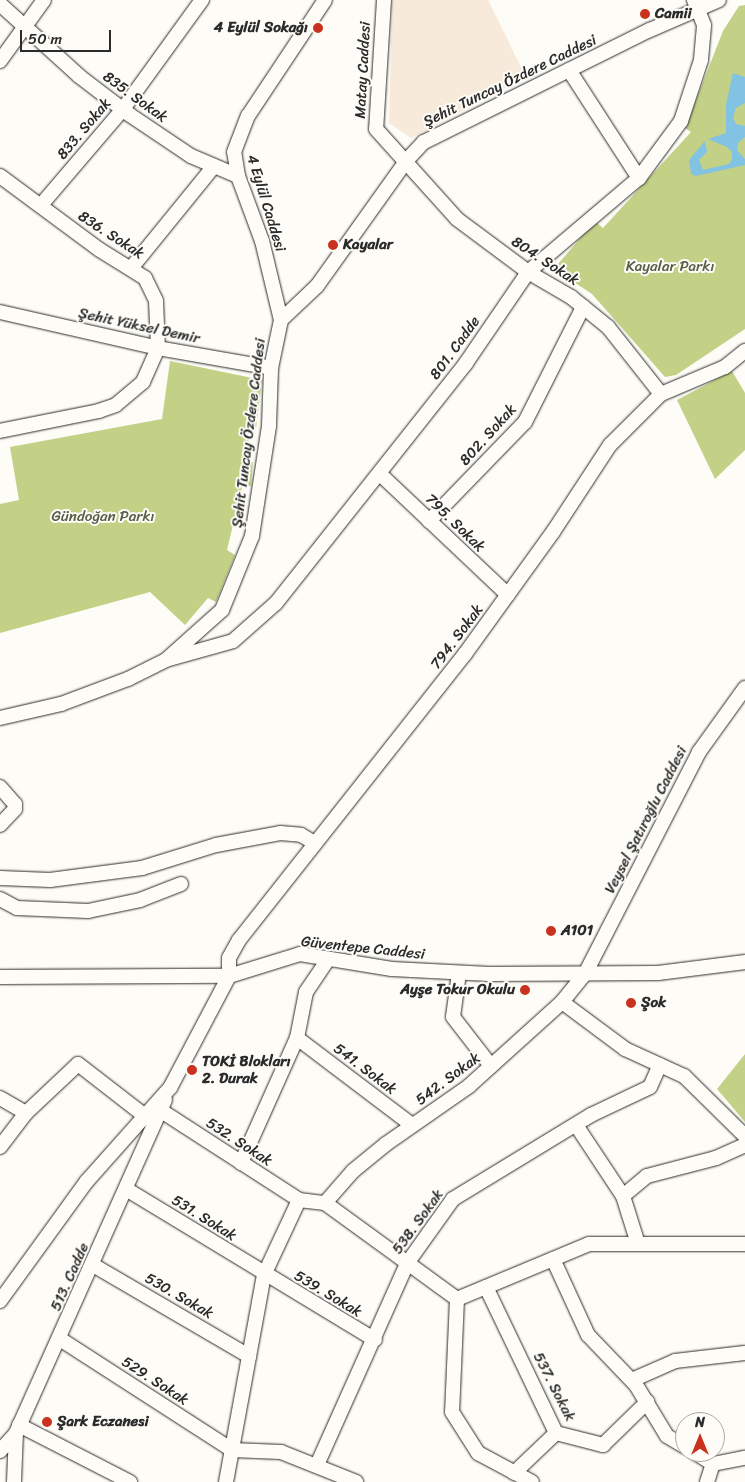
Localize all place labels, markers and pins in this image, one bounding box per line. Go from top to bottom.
place label: Camii [655,5,692,23]
marker: Camii [639,8,651,20]
place label: 4 Eylül Sokağı [214,19,308,37]
marker: 4 Eylül Sokağı [312,22,324,34]
place label: Kayalar [343,236,393,254]
marker: Kayalar [327,239,339,251]
place label: A101 [561,922,593,940]
marker: A101 [545,925,557,937]
place label: Ayşe Tokur Okulu [400,981,515,999]
marker: Ayşe Tokur Okulu [519,984,531,996]
place label: Şok [641,994,666,1012]
marker: Şok [625,997,637,1009]
place label: TOKİ Blokları 2. Durak [202,1052,290,1087]
marker: TOKİ Blokları 2. Durak [186,1064,198,1076]
place label: Şark Eczanesi [57,1413,149,1431]
marker: Şark Eczanesi [41,1416,53,1428]

